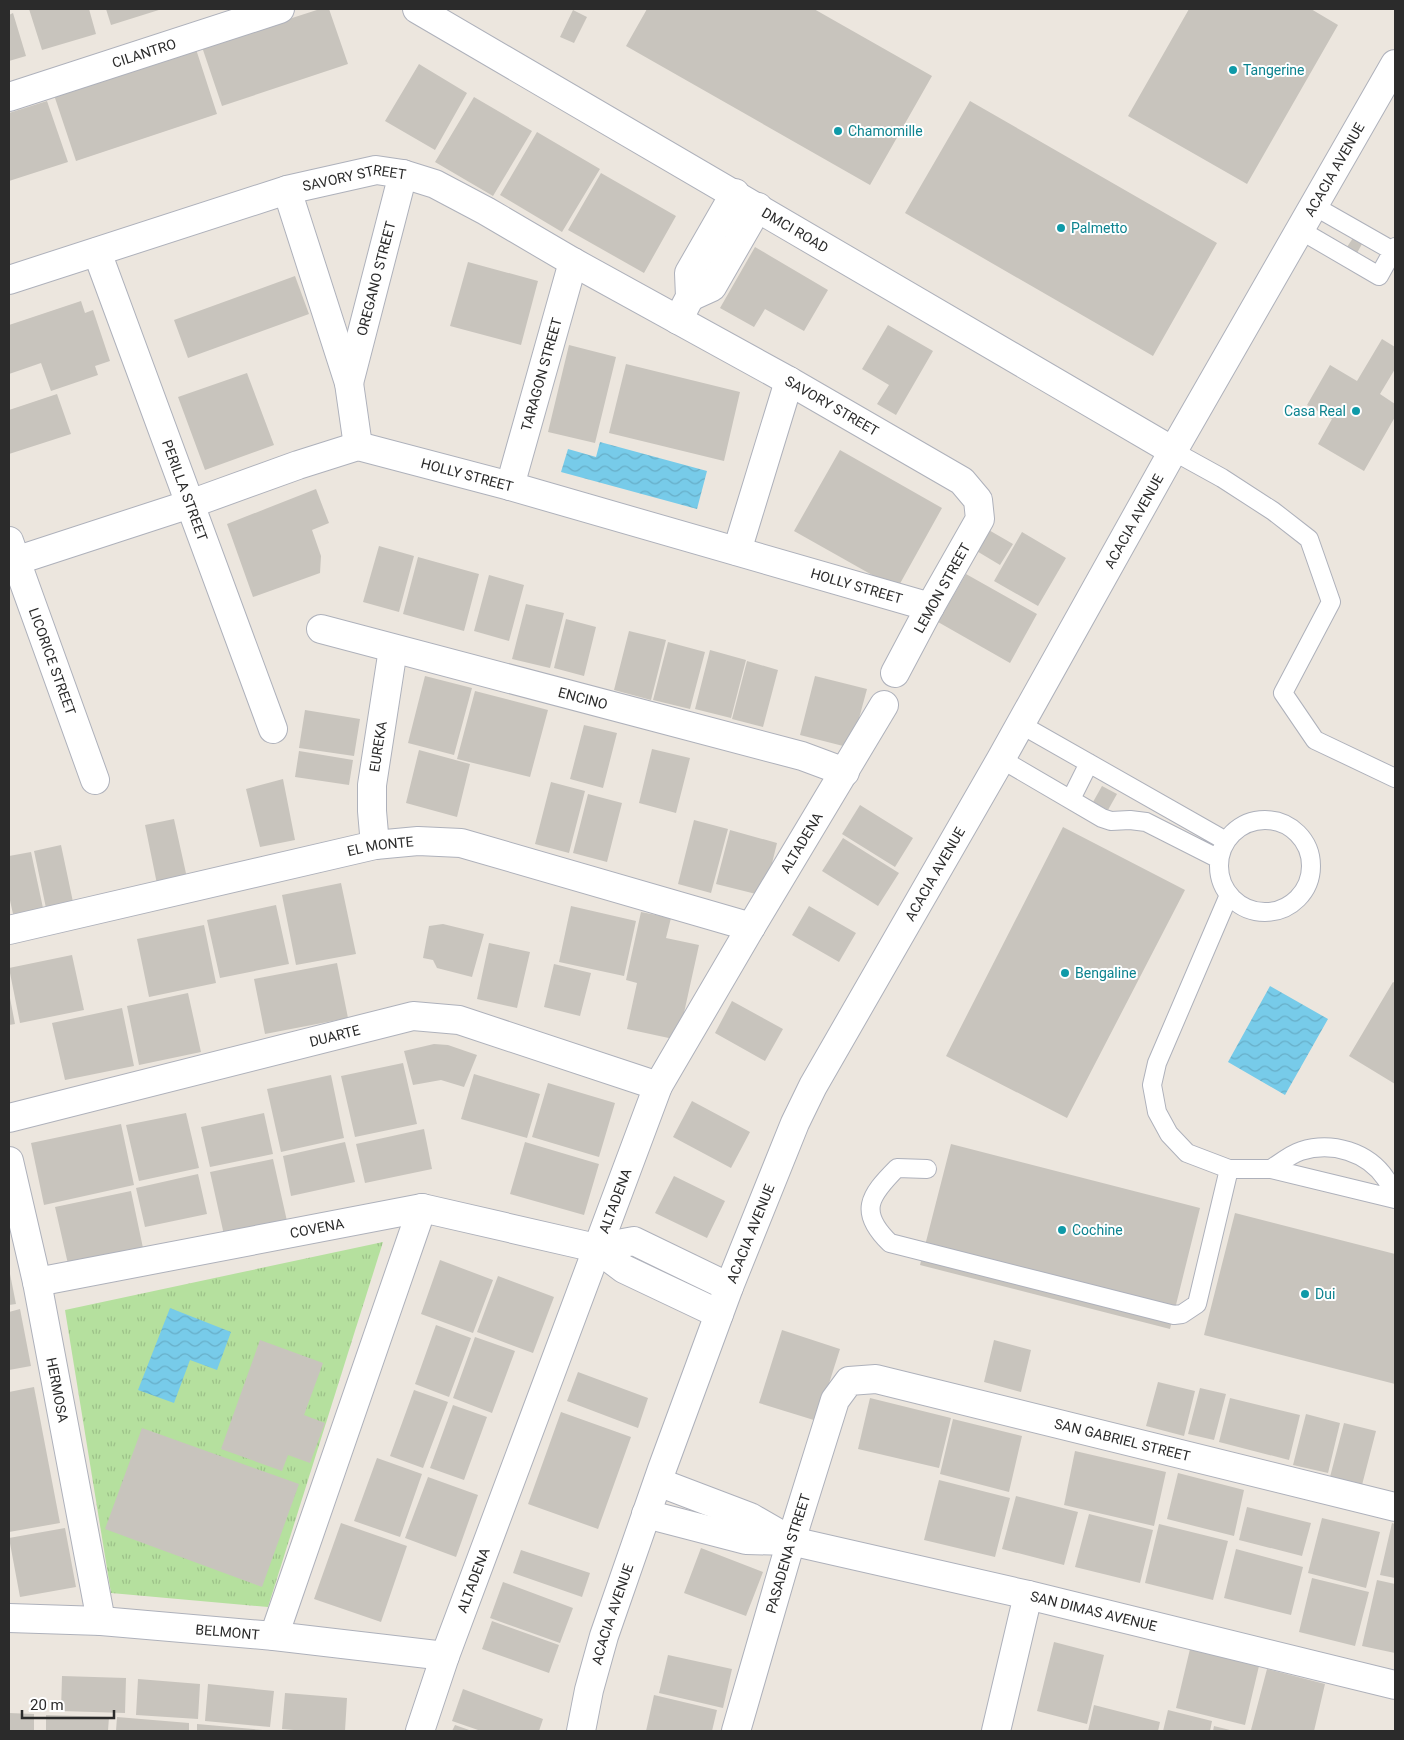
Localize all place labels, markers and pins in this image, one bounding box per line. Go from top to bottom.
place label: Tangerine [1243,62,1305,78]
marker: Tangerine [1227,64,1239,76]
place label: Chamomille [848,123,923,139]
marker: Chamomille [832,125,844,137]
place label: Palmetto [1071,220,1128,236]
marker: Palmetto [1055,222,1067,234]
place label: Casa Real [1284,403,1346,419]
marker: Casa Real [1350,405,1362,417]
place label: Bengaline [1075,965,1136,981]
marker: Bengaline [1059,967,1071,979]
place label: Cochine [1072,1222,1123,1238]
marker: Cochine [1056,1224,1068,1236]
place label: Dui [1315,1286,1335,1302]
marker: Dui [1299,1288,1311,1300]

